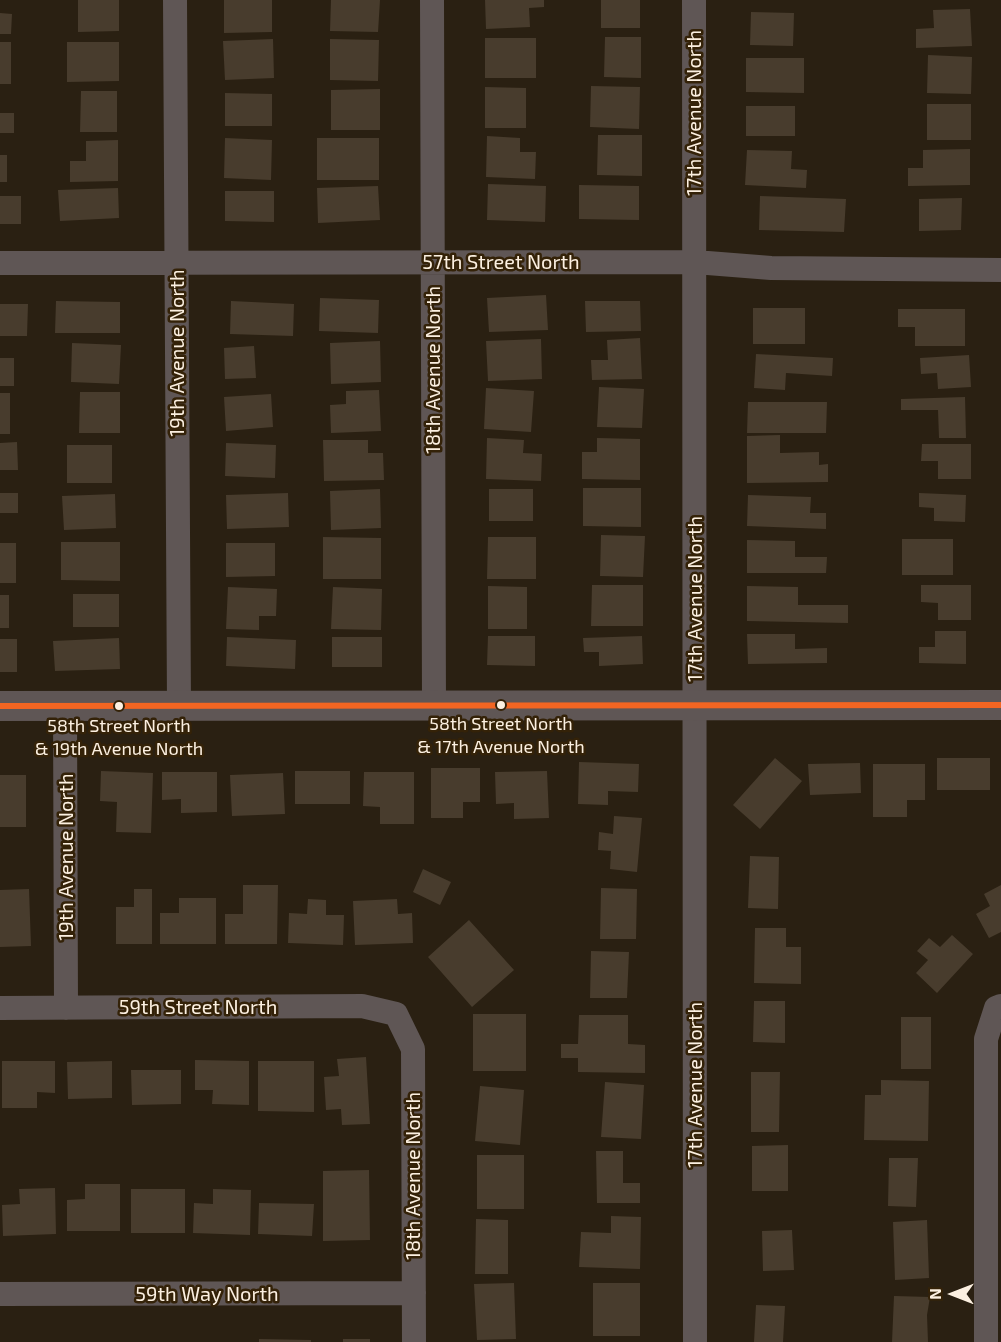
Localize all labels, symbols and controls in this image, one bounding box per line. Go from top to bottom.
street label: 17th Avenue North [682,30,706,196]
street label: 57th Street North [422,250,580,274]
street label: 19th Avenue North [165,269,189,437]
street label: 18th Avenue North [421,286,445,454]
street label: 17th Avenue North [683,516,707,682]
marker: 58th Street North & 17th Avenue North [495,699,507,711]
marker: 58th Street North & 19th Avenue North [113,700,125,712]
place label: 58th Street North & 17th Avenue North [417,713,585,756]
place label: 58th Street North & 19th Avenue North [35,715,203,758]
street label: 19th Avenue North [54,773,78,941]
street label: 59th Street North [119,995,277,1019]
street label: 17th Avenue North [683,1002,707,1168]
street label: 18th Avenue North [401,1092,425,1260]
north arrow [923,1264,983,1324]
street label: 59th Way North [135,1282,279,1306]
text: N [925,1288,944,1300]

